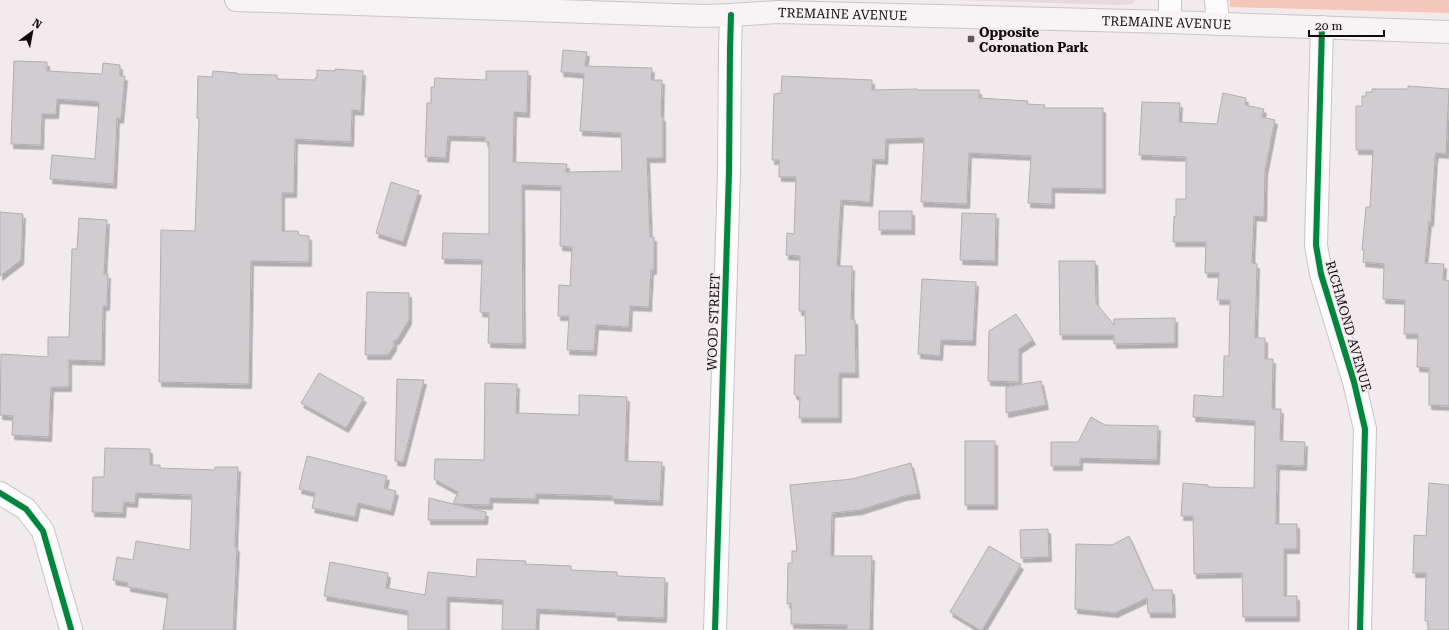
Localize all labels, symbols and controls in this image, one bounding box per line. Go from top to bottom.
street label: TREMAINE AVENUE [778,5,907,23]
north arrow [12,12,52,52]
scale bar [1309,12,1384,38]
street label: TREMAINE AVENUE [1102,13,1231,32]
text: N [30,16,45,32]
text: 20 m [1315,19,1342,33]
place label: Opposite Coronation Park [979,25,1088,55]
marker: Opposite Coronation Park [966,34,976,44]
street label: RICHMOND AVENUE [1323,259,1374,393]
street label: WOOD STREET [704,273,723,371]

